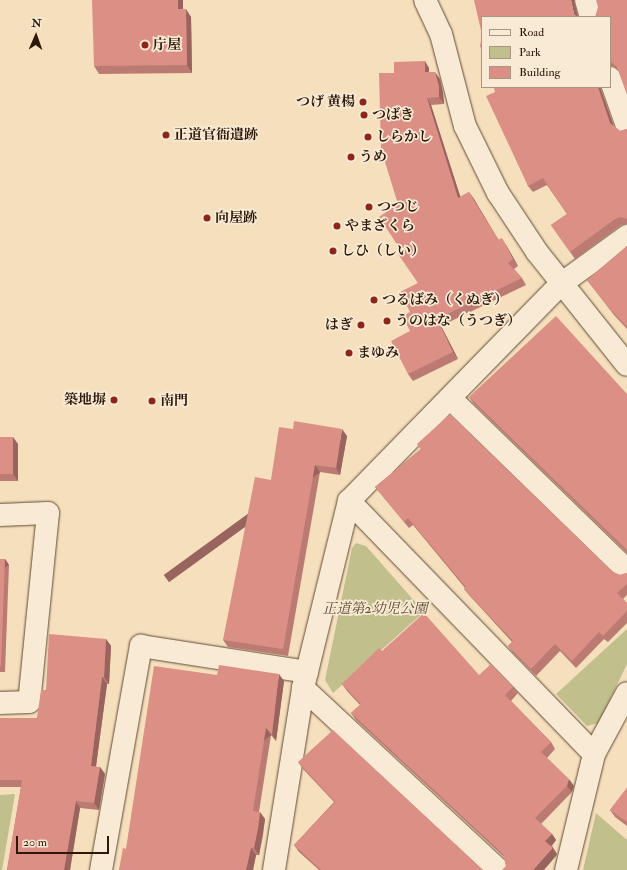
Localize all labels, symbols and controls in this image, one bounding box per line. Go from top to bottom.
north arrow [16,16,56,56]
legend [481,16,611,88]
text: N [31,17,42,30]
text: Road [519,25,544,40]
place label: 庁屋 [153,37,181,53]
marker: 庁屋 [140,40,150,50]
text: Park [519,45,541,60]
text: Building [519,65,560,80]
place label: つげ 黄楊 [296,94,355,110]
marker: つげ 黄楊 [358,97,368,107]
place label: つばき [372,107,414,123]
marker: つばき [359,110,369,120]
place label: 正道官衙遺跡 [174,127,258,143]
place label: しらかし [376,129,432,145]
marker: 正道官衙遺跡 [161,130,171,140]
marker: しらかし [363,132,373,142]
place label: うめ [359,149,387,165]
marker: うめ [346,152,356,162]
place label: つつじ [377,199,419,215]
marker: つつじ [364,202,374,212]
place label: 向屋跡 [215,210,257,226]
marker: 向屋跡 [202,213,212,223]
place label: やまざくら [345,218,415,234]
marker: やまざくら [332,221,342,231]
place label: しひ（しい） [341,243,425,259]
marker: しひ（しい） [328,246,338,256]
place label: つるばみ（くぬぎ） [382,292,508,308]
marker: つるばみ（くぬぎ） [369,295,379,305]
place label: うのはな（うつぎ） [395,313,521,329]
marker: うのはな（うつぎ） [382,316,392,326]
place label: はぎ [325,317,353,333]
marker: はぎ [356,320,366,330]
place label: まゆみ [357,345,399,361]
marker: まゆみ [344,348,354,358]
place label: 築地塀 [64,392,106,408]
place label: 南門 [160,393,188,409]
marker: 築地塀 [109,395,119,405]
marker: 南門 [147,396,157,406]
park label: 正道第2幼児公園 [322,601,428,617]
scale bar [18,828,111,854]
text: 20 m [23,835,47,850]

